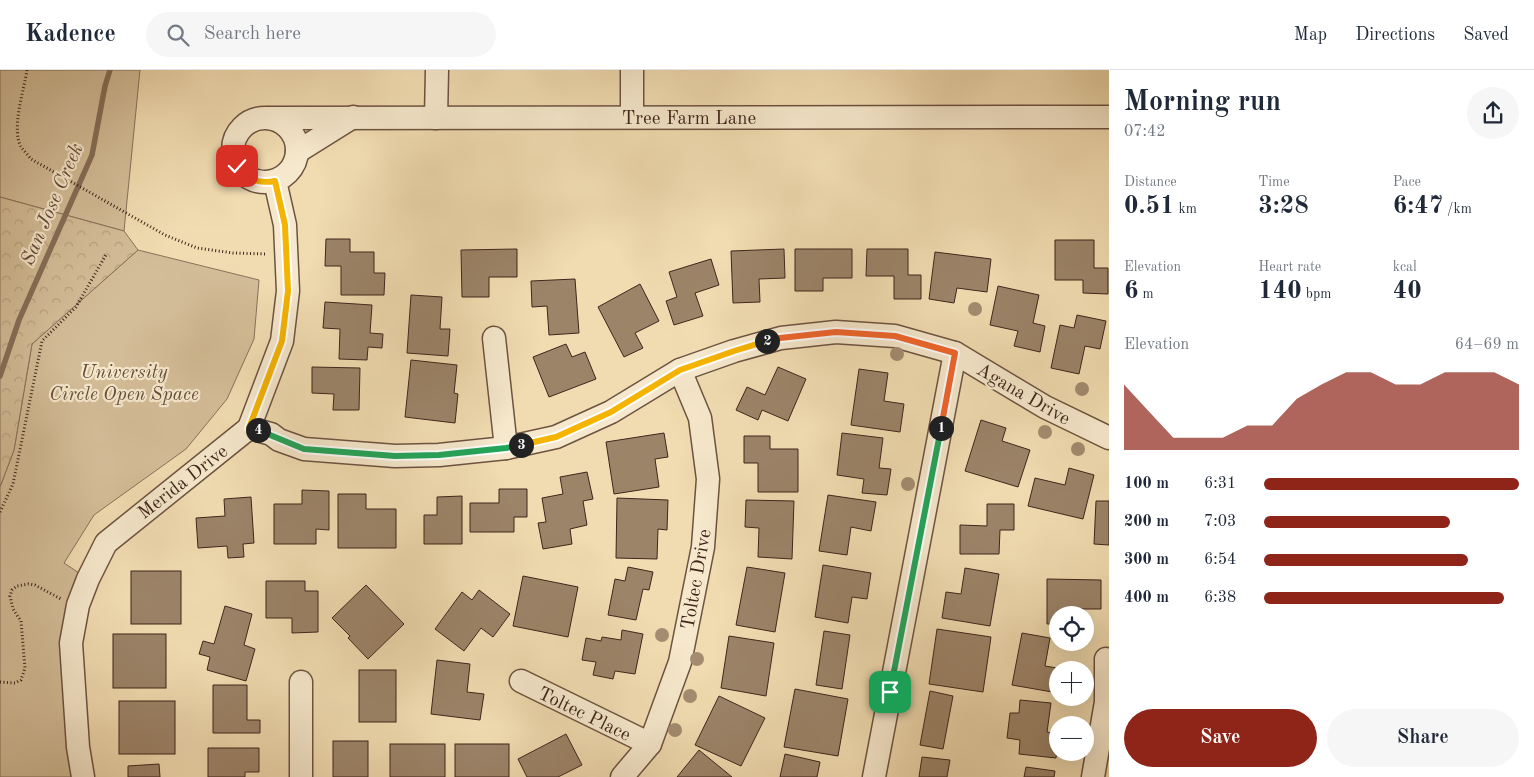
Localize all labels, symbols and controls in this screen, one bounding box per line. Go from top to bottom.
search box [146,12,496,57]
icon: search [164,21,192,49]
text: Kadence [25,23,116,47]
text: Search here [204,25,301,44]
text: Map [1294,26,1327,44]
text: Directions [1355,26,1435,44]
text: Saved [1463,26,1509,44]
button: share [1467,87,1519,139]
text: Morning run [1124,89,1281,117]
street label: Tree Farm Lane [622,110,756,129]
text: 07:42 [1124,124,1166,140]
water label: San Jose Creek [18,141,88,269]
pin [216,145,258,187]
icon: check [223,152,251,180]
text: Distance [1124,175,1177,189]
text: Time [1258,175,1290,189]
text: Pace [1393,175,1421,189]
text: 0.51 [1124,194,1175,219]
text: 3:28 [1258,194,1309,219]
text: 6:47 [1393,194,1443,219]
text: km [1175,202,1197,216]
text: /km [1443,202,1472,216]
text: Elevation [1124,260,1181,274]
text: Heart rate [1258,260,1321,274]
text: kcal [1393,260,1417,274]
text: 6 [1124,279,1139,304]
text: 140 [1258,279,1302,304]
text: 40 [1393,279,1422,304]
text: m [1139,287,1154,301]
text: bpm [1302,287,1331,301]
pin: 2 [754,328,780,354]
text: 2 [763,334,772,348]
text: Elevation [1124,337,1189,353]
text: 64–69 m [1455,337,1519,353]
street label: Agana Drive [973,361,1073,430]
park label: University Circle Open Space [49,364,199,405]
pin: 1 [928,416,954,440]
pin: 4 [246,418,270,442]
text: 1 [937,421,946,435]
text: 4 [254,423,263,437]
pin: 3 [508,432,534,458]
text: 3 [517,438,526,452]
street label: Merida Drive [135,442,232,524]
text: 100 m [1124,476,1169,492]
text: 6:31 [1204,476,1236,492]
text: 200 m [1124,514,1169,530]
text: 7:03 [1204,514,1236,530]
street label: Toltec Drive [679,528,716,631]
text: 300 m [1124,552,1169,568]
text: 6:54 [1204,552,1236,568]
text: 400 m [1124,590,1169,606]
text: 6:38 [1204,590,1236,606]
map controls [1049,606,1094,761]
button: locate [1049,606,1094,651]
button: + [1049,661,1094,706]
pin [869,671,911,713]
icon: arrive [876,678,904,706]
street label: Toltec Place [535,685,633,746]
button: Save [1124,709,1317,767]
button: Share [1327,709,1519,767]
button: − [1049,716,1094,761]

